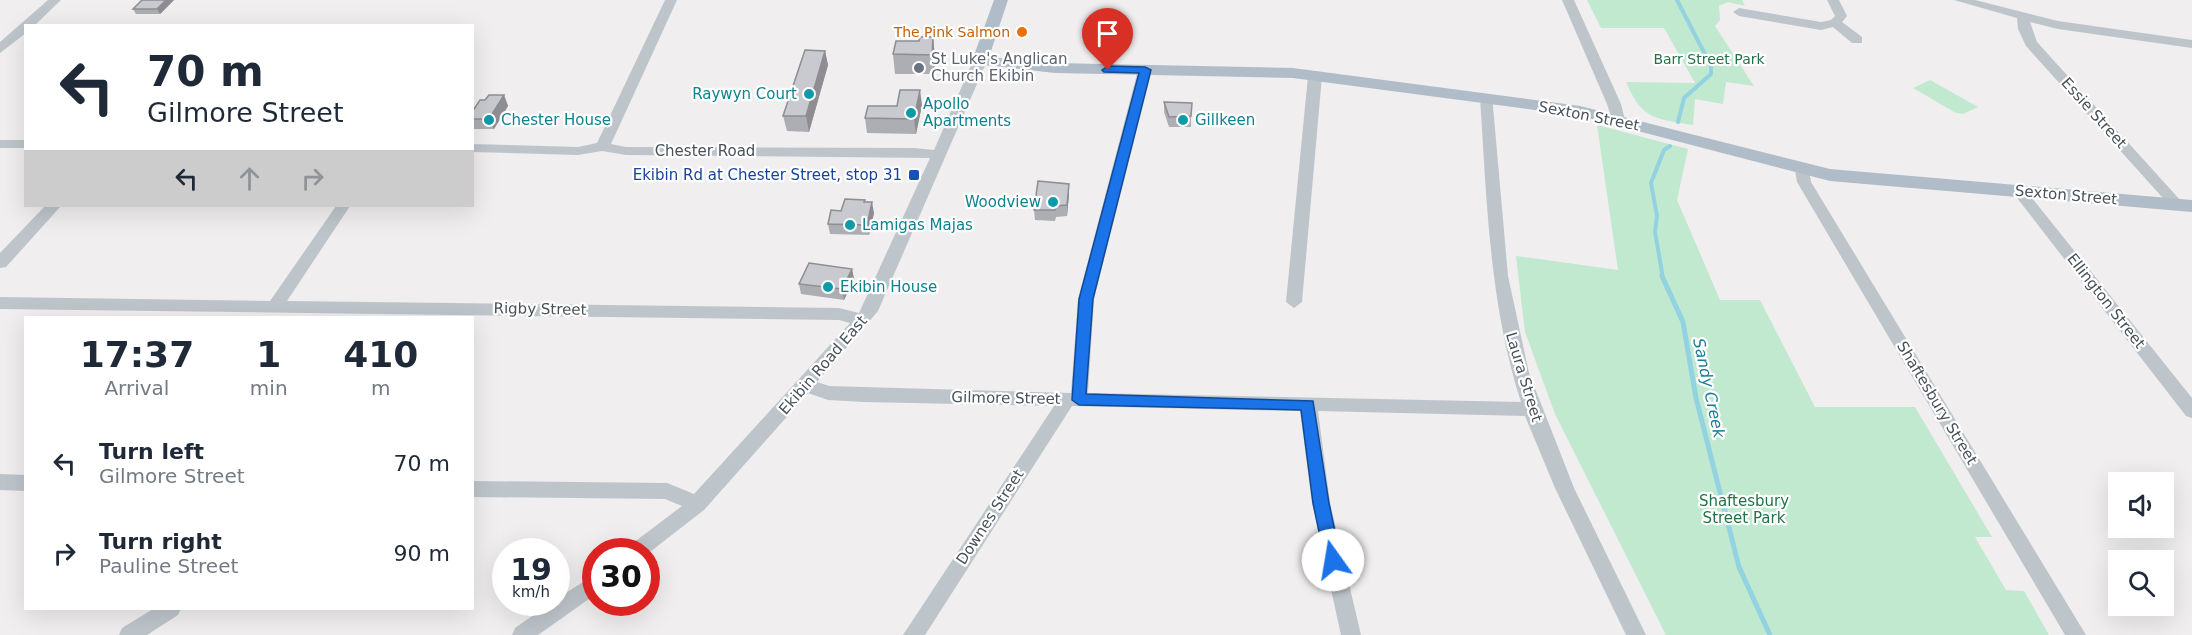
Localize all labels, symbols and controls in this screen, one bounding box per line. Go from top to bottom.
pin [1082,8,1133,70]
icon: arrive [1091,17,1124,50]
place label: The Pink Salmon [893,24,1010,40]
marker: The Pink Salmon [1015,25,1029,39]
text: 70 m [147,47,264,96]
icon: left [48,48,126,126]
place label: St Luke's Anglican Church Ekibin [931,50,1067,85]
park label: Barr Street Park [1653,51,1765,67]
marker: St Luke's Anglican Church Ekibin [912,61,926,75]
street label: Essie Street [2058,74,2130,152]
place label: Raywyn Court [692,85,797,103]
marker: Raywyn Court [802,87,816,101]
place label: Apollo Apartments [923,95,1011,130]
text: Gilmore Street [147,97,344,128]
street label: Sexton Street [1537,97,1641,135]
marker: Apollo Apartments [904,106,918,120]
place label: Chester House [501,111,611,129]
place label: Gillkeen [1195,111,1255,129]
marker: Chester House [482,113,496,127]
marker: Gillkeen [1176,113,1190,127]
street label: Chester Road [655,142,755,160]
icon: left [170,162,203,195]
icon: ahead [233,162,266,195]
icon: right [296,162,329,195]
place label: Ekibin Rd at Chester Street, stop 31 [633,166,902,184]
marker: Ekibin Rd at Chester Street, stop 31 [907,168,921,182]
street label: Sexton Street [2014,182,2118,208]
place label: Woodview [965,193,1041,211]
marker: Woodview [1046,195,1060,209]
place label: Lamigas Majas [862,216,973,234]
marker: Lamigas Majas [843,218,857,232]
street label: Ellington Street [2063,250,2149,352]
place label: Ekibin House [840,278,937,296]
marker: Ekibin House [821,280,835,294]
street label: Rigby Street [493,299,587,319]
street label: Ekibin Road East [775,312,871,418]
street label: Laura Street [1502,330,1546,424]
text: 17:37 [80,334,194,375]
text: 1 [256,334,281,375]
text: 410 [343,334,418,375]
water label: Sandy Creek [1689,336,1729,440]
street label: Shaftesbury Street [1893,338,1981,468]
text: Arrival [104,376,169,400]
text: min [250,376,288,400]
text: m [371,376,391,400]
street label: Gilmore Street [951,388,1061,408]
text: Turn left [99,439,204,464]
icon: left [48,447,81,480]
text: 70 m [394,451,450,476]
text: Gilmore Street [99,464,245,488]
street label: Downes Street [953,466,1028,568]
map controls [2108,472,2174,616]
button: sound [2108,472,2174,538]
park label: Shaftesbury Street Park [1699,492,1789,527]
position arrow [1301,528,1365,592]
text: Turn right [99,529,222,554]
icon: right [48,537,81,570]
speed limit sign: 30 [582,538,660,616]
text: 90 m [394,541,450,566]
button: search [2108,550,2174,616]
text: 19 [510,552,552,587]
text: Pauline Street [99,554,238,578]
text: km/h [512,583,550,601]

